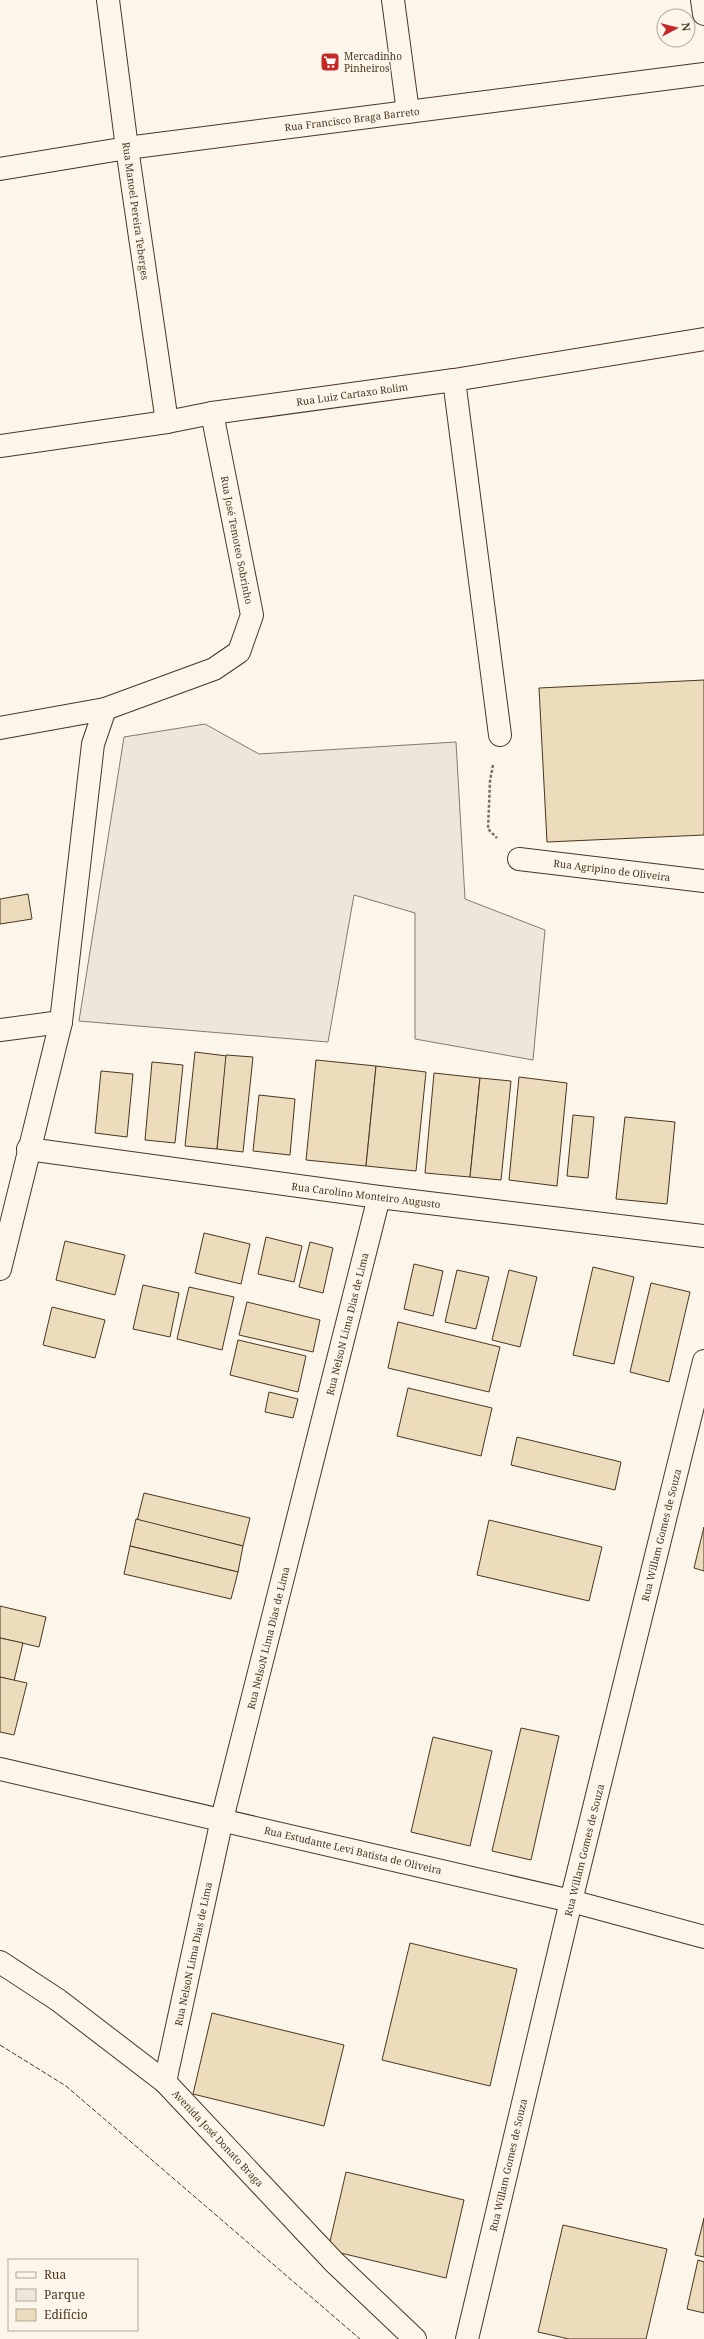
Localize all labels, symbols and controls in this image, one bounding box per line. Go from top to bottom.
north arrow [656,8,696,48]
text: N [678,22,694,32]
place label: Mercadinho Pinheiros [344,49,402,75]
supermarket icon: Mercadinho Pinheiros [319,51,341,73]
street label: Rua Francisco Braga Barreto [284,104,421,134]
street label: Rua Manoel Pereira Teberges [119,141,153,281]
street label: Rua Luiz Cartaxo Rolim [295,379,409,409]
street label: Rua José Temoteo Sobrinho [218,475,256,605]
street label: Rua Agripino de Oliveira [553,856,672,884]
street label: Rua Carolino Monteiro Augusto [291,1179,442,1211]
street label: Rua NelsoN Lima Dias de Lima [322,1251,372,1397]
street label: Rua Willam Gomes de Souza [638,1467,684,1603]
street label: Rua NelsoN Lima Dias de Lima [243,1565,293,1711]
street label: Rua Willam Gomes de Souza [561,1782,607,1918]
street label: Rua Estudante Levi Batista de Oliveira [263,1823,444,1877]
street label: Rua NelsoN Lima Dias de Lima [171,1880,215,2027]
street label: Avenida José Donato Braga [169,2086,267,2190]
street label: Rua Willam Gomes de Souza [486,2097,530,2233]
legend [8,2259,138,2331]
text: Rua [44,2266,66,2283]
text: Parque [44,2286,85,2303]
text: Edifício [44,2306,88,2323]

